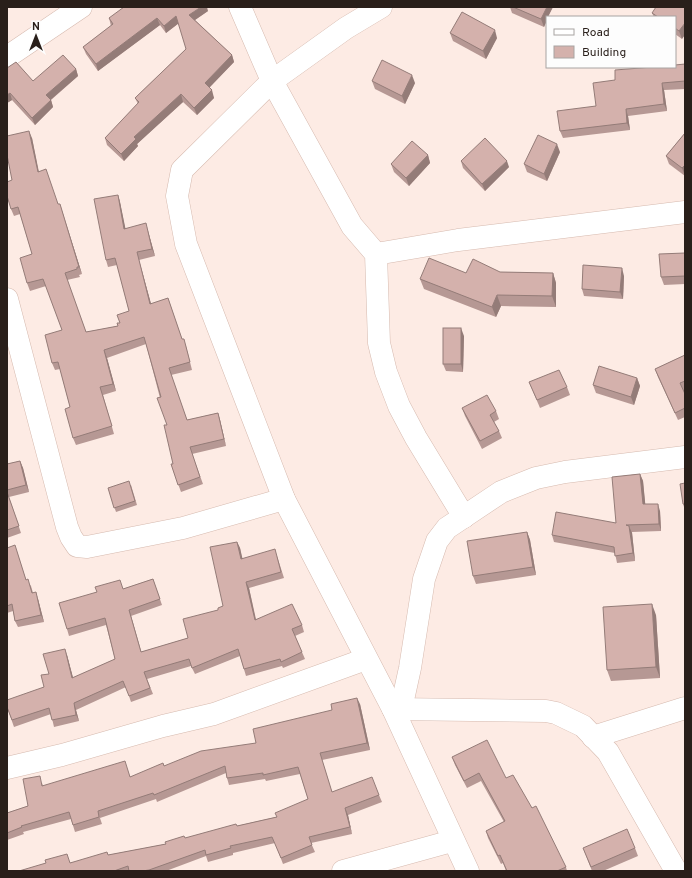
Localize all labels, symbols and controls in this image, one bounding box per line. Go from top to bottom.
north arrow [16,16,56,56]
legend [546,16,676,68]
text: N [32,20,40,34]
text: Road [582,25,610,41]
text: Building [582,45,626,61]

